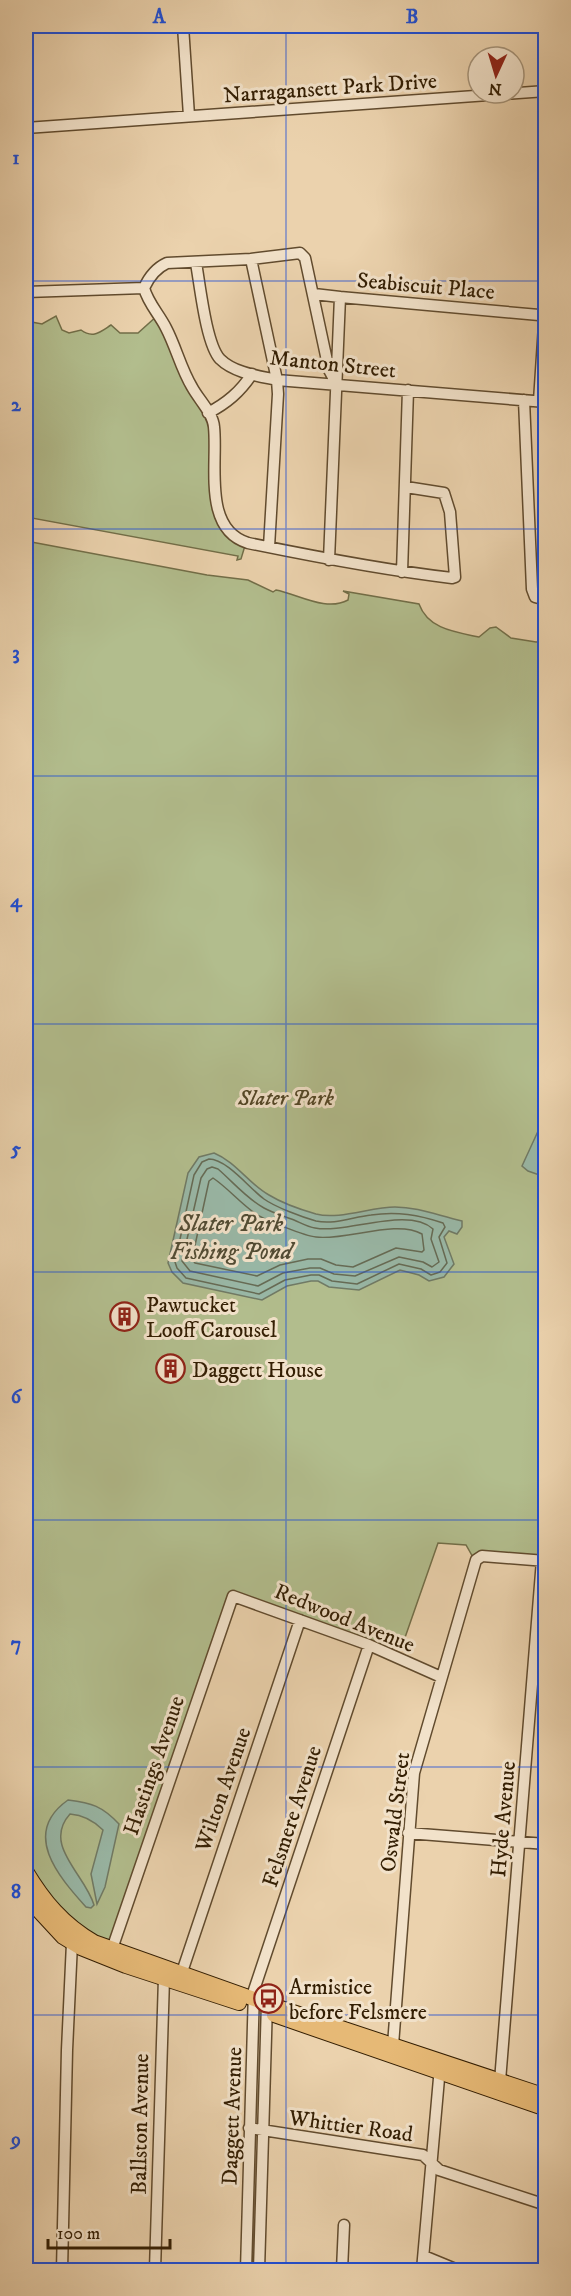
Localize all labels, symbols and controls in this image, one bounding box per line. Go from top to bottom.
text: A [152,5,167,30]
text: B [406,5,418,30]
north arrow [466,45,526,105]
street label: Narragansett Park Drive [222,68,438,109]
text: N [488,79,502,99]
text: 1 [12,146,20,171]
street label: Seabiscuit Place [356,267,496,306]
street label: Manton Street [268,344,397,385]
text: 2 [11,393,22,418]
text: 3 [12,641,20,666]
text: 4 [10,889,23,914]
park label: Slater Park [237,1085,335,1112]
text: 5 [10,1137,21,1162]
water label: Slater Park Fishing Pond [170,1209,296,1267]
place label: Pawtucket Looff Carousel [146,1292,277,1344]
building icon: Pawtucket Looff Carousel [109,1301,141,1333]
building icon: Daggett House [155,1353,187,1385]
place label: Daggett House [192,1357,323,1384]
text: 6 [11,1385,23,1410]
street label: Redwood Avenue [270,1578,419,1659]
text: 7 [11,1632,21,1657]
street label: Hastings Avenue [118,1692,191,1839]
street label: Wilton Avenue [189,1724,257,1856]
street label: Felsmere Avenue [257,1742,328,1891]
street label: Oswald Street [375,1751,416,1874]
street label: Hyde Avenue [485,1760,522,1878]
text: 8 [11,1880,21,1905]
place label: Armistice before Felsmere [289,1974,427,2026]
bus stop icon: Armistice before Felsmere [252,1983,284,2015]
street label: Daggett Avenue [217,2046,248,2186]
street label: Ballston Avenue [126,2053,155,2195]
street label: Whittier Road [286,2104,415,2149]
text: 9 [9,2128,21,2153]
scale bar [48,2212,170,2250]
text: 100 m [57,2223,100,2245]

